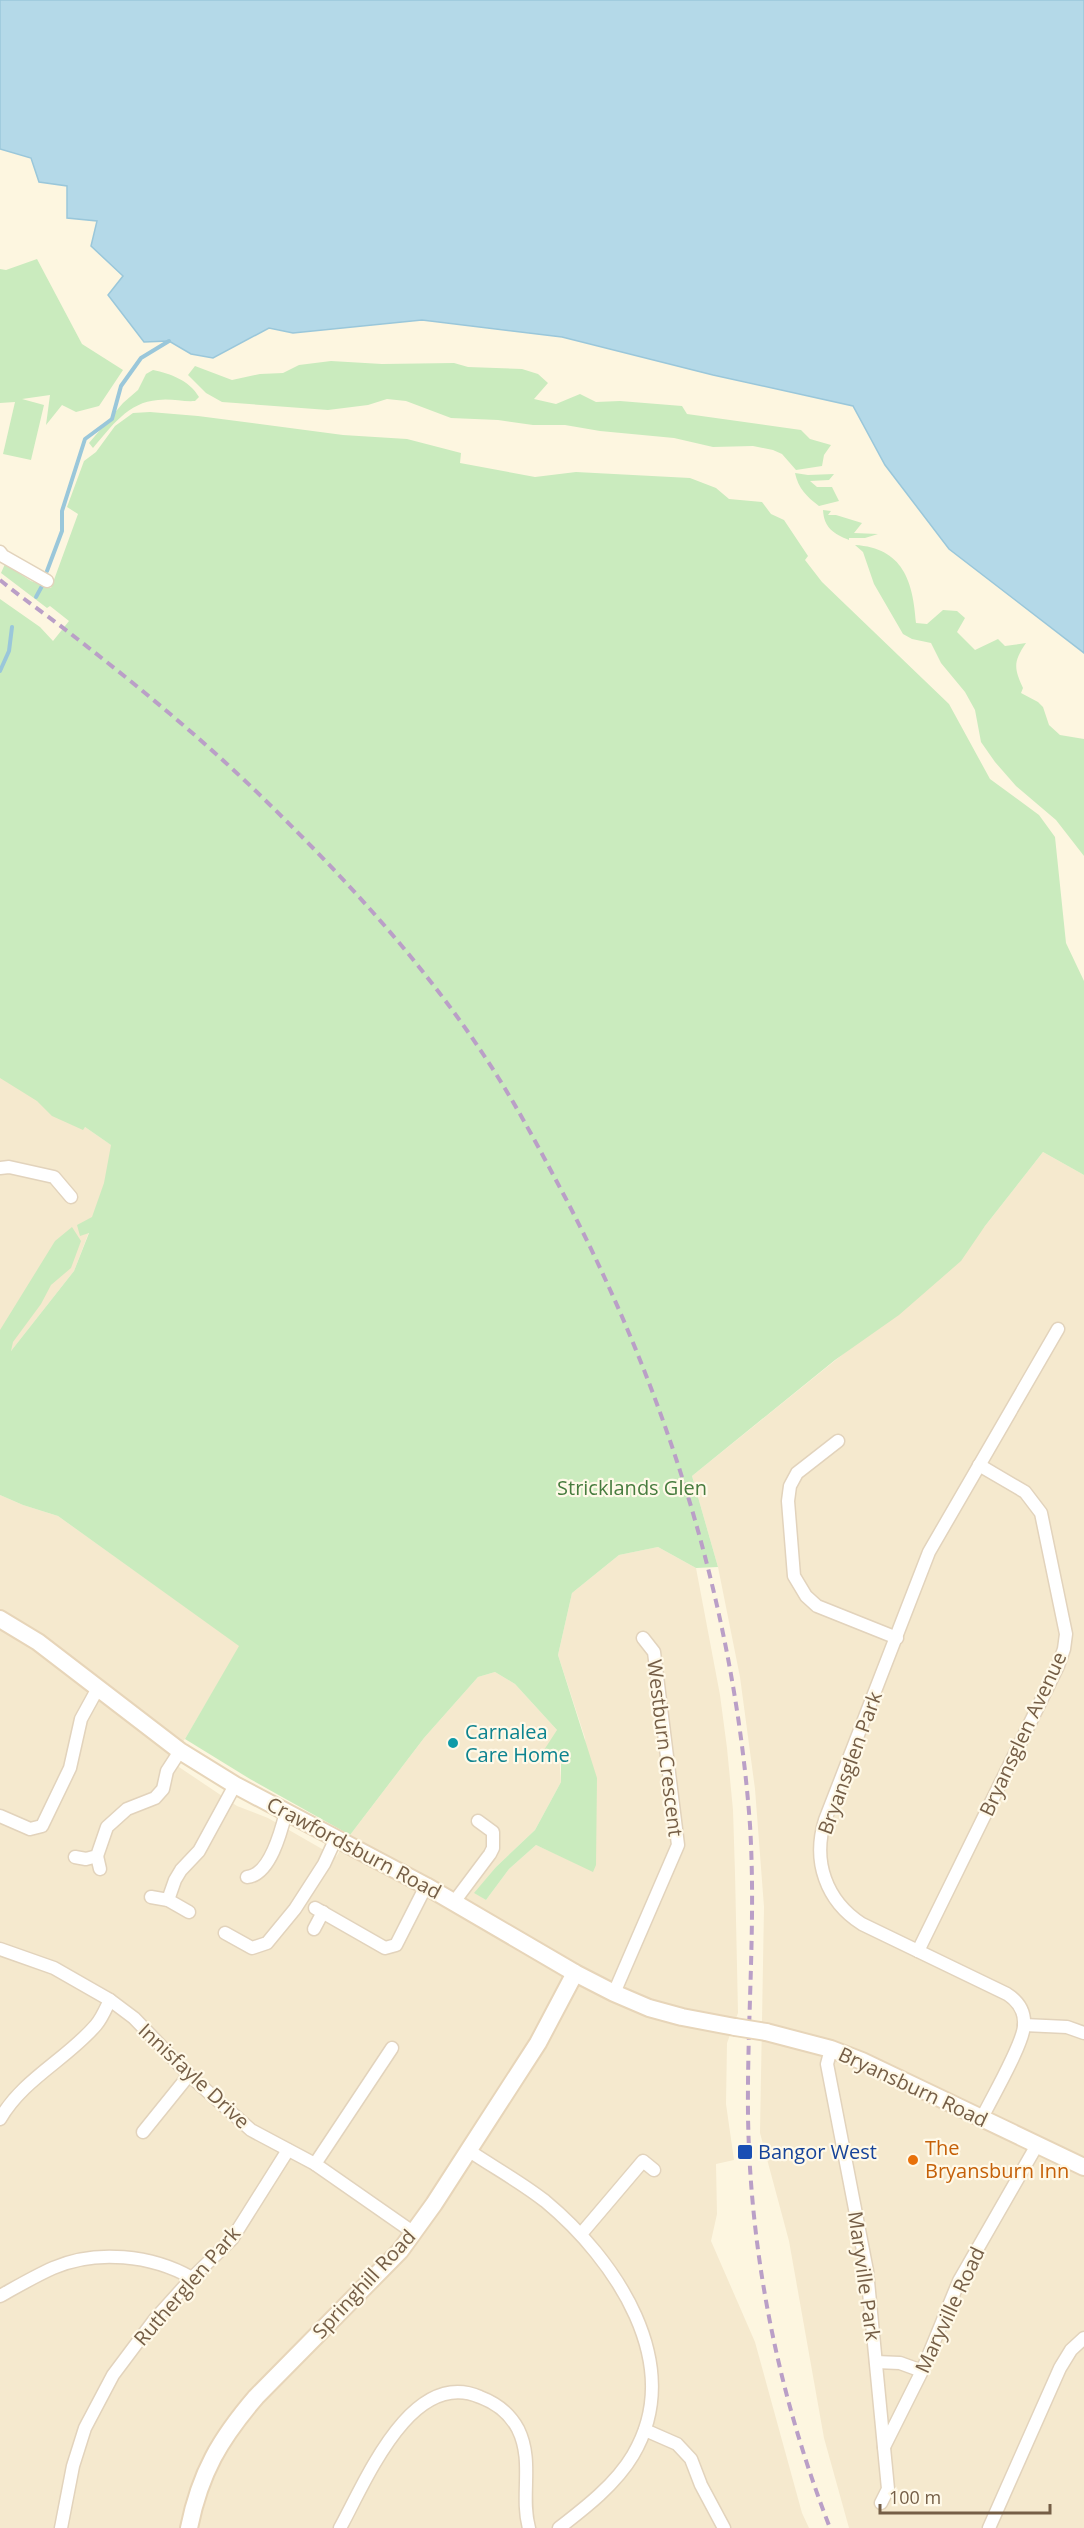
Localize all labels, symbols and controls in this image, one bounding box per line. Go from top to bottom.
park label: Stricklands Glen [557,1474,707,1501]
street label: Bryansglen Avenue [973,1647,1072,1820]
street label: Westburn Crescent [641,1658,690,1838]
street label: Bryansglen Park [811,1687,888,1838]
place label: Carnalea Care Home [465,1718,570,1768]
marker: Carnalea Care Home [446,1736,460,1750]
street label: Crawfordsburn Road [262,1790,446,1905]
street label: Innisfayle Drive [133,2017,256,2134]
street label: Bryansburn Road [834,2040,992,2133]
place label: The Bryansburn Inn [925,2134,1069,2184]
place label: Bangor West [758,2138,877,2165]
marker: Bangor West [736,2143,754,2161]
marker: The Bryansburn Inn [906,2153,920,2167]
street label: Maryville Park [842,2209,887,2343]
street label: Rutherglen Park [127,2220,246,2351]
street label: Springhill Road [306,2223,421,2344]
street label: Maryville Road [908,2242,991,2377]
scale bar [880,2477,1050,2515]
text: 100 m [889,2485,941,2509]

